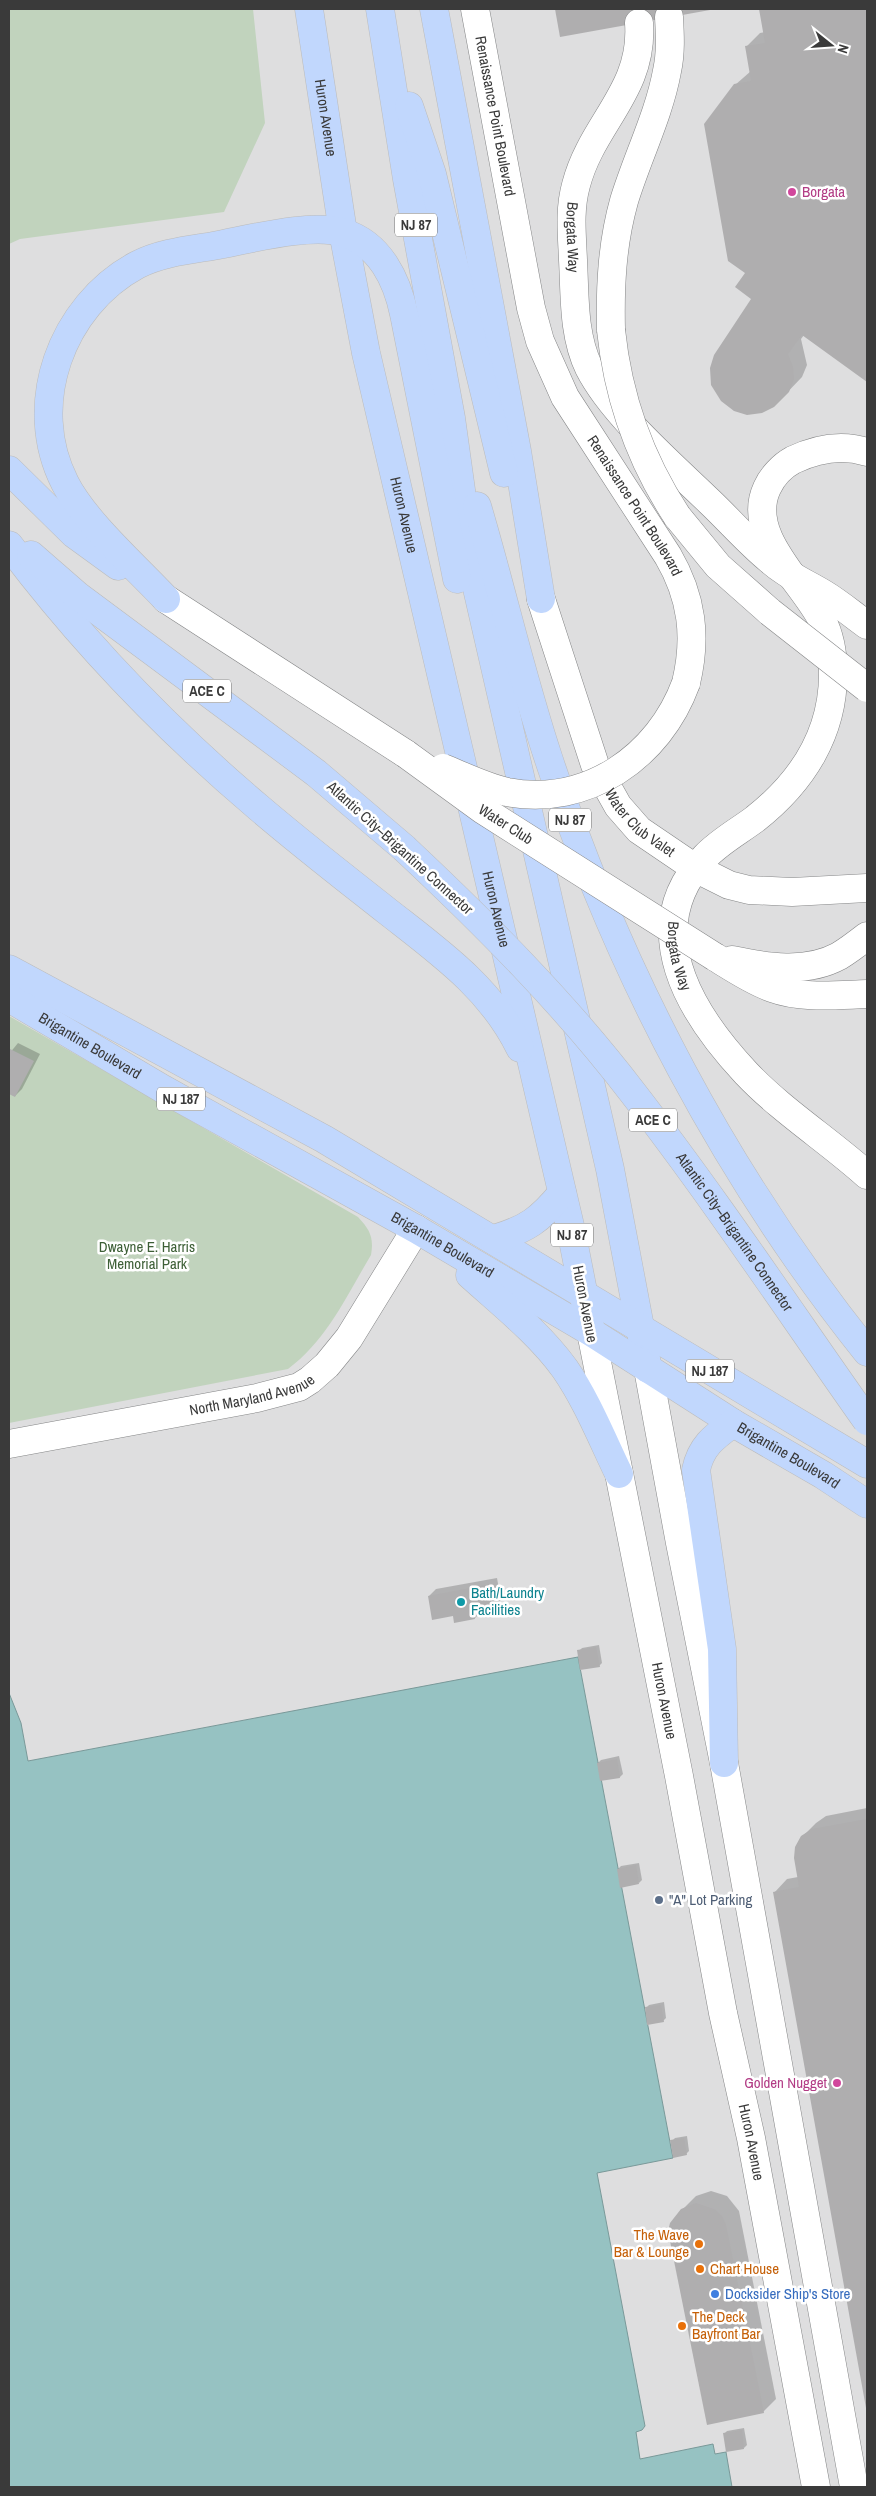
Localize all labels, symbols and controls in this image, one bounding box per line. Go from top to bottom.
north arrow [806,20,856,70]
street label: Renaissance Point Boulevard [470,34,521,198]
text: N [834,42,853,55]
street label: Huron Avenue [310,78,342,158]
place label: Borgata [802,181,845,202]
marker: Borgata [786,186,798,198]
street label: Borgata Way [561,201,585,274]
road number: NJ 87 [395,214,437,236]
street label: Renaissance Point Boulevard [583,431,688,579]
street label: Huron Avenue [385,475,423,555]
road number: ACE C [183,679,231,702]
street label: Atlantic City–Brigantine Connector [322,776,478,919]
street label: Water Club Valet [600,785,680,862]
street label: Water Club [474,799,537,849]
road number: NJ 87 [549,808,591,832]
street label: Huron Avenue [477,869,516,950]
street label: Borgata Way [663,921,697,995]
street label: Brigantine Boulevard [35,1007,145,1084]
road number: NJ 187 [157,1088,205,1110]
road number: ACE C [629,1108,677,1132]
street label: Atlantic City–Brigantine Connector [671,1147,799,1316]
street label: Brigantine Boulevard [388,1206,498,1283]
road number: NJ 87 [551,1224,593,1246]
park label: Dwayne E. Harris Memorial Park [99,1236,195,1274]
street label: Huron Avenue [568,1264,603,1344]
road number: NJ 187 [686,1360,734,1382]
street label: North Maryland Avenue [188,1369,319,1420]
street label: Brigantine Boulevard [734,1417,844,1493]
place label: Bath/Laundry Facilities [471,1582,545,1620]
marker: Bath/Laundry Facilities [455,1596,467,1608]
street label: Huron Avenue [647,1661,682,1741]
place label: "A" Lot Parking [669,1889,752,1910]
marker: "A" Lot Parking [653,1894,665,1906]
place label: Golden Nugget [744,2072,828,2093]
marker: Golden Nugget [831,2077,843,2089]
street label: Huron Avenue [734,2102,770,2182]
place label: The Wave Bar & Lounge [614,2224,689,2262]
marker: The Wave Bar & Lounge [693,2238,705,2250]
place label: Chart House [710,2258,779,2279]
marker: Chart House [694,2263,706,2275]
place label: Docksider Ship's Store [725,2283,851,2304]
marker: Docksider Ship's Store [709,2288,721,2300]
place label: The Deck Bayfront Bar [692,2306,760,2344]
marker: The Deck Bayfront Bar [676,2320,688,2332]

